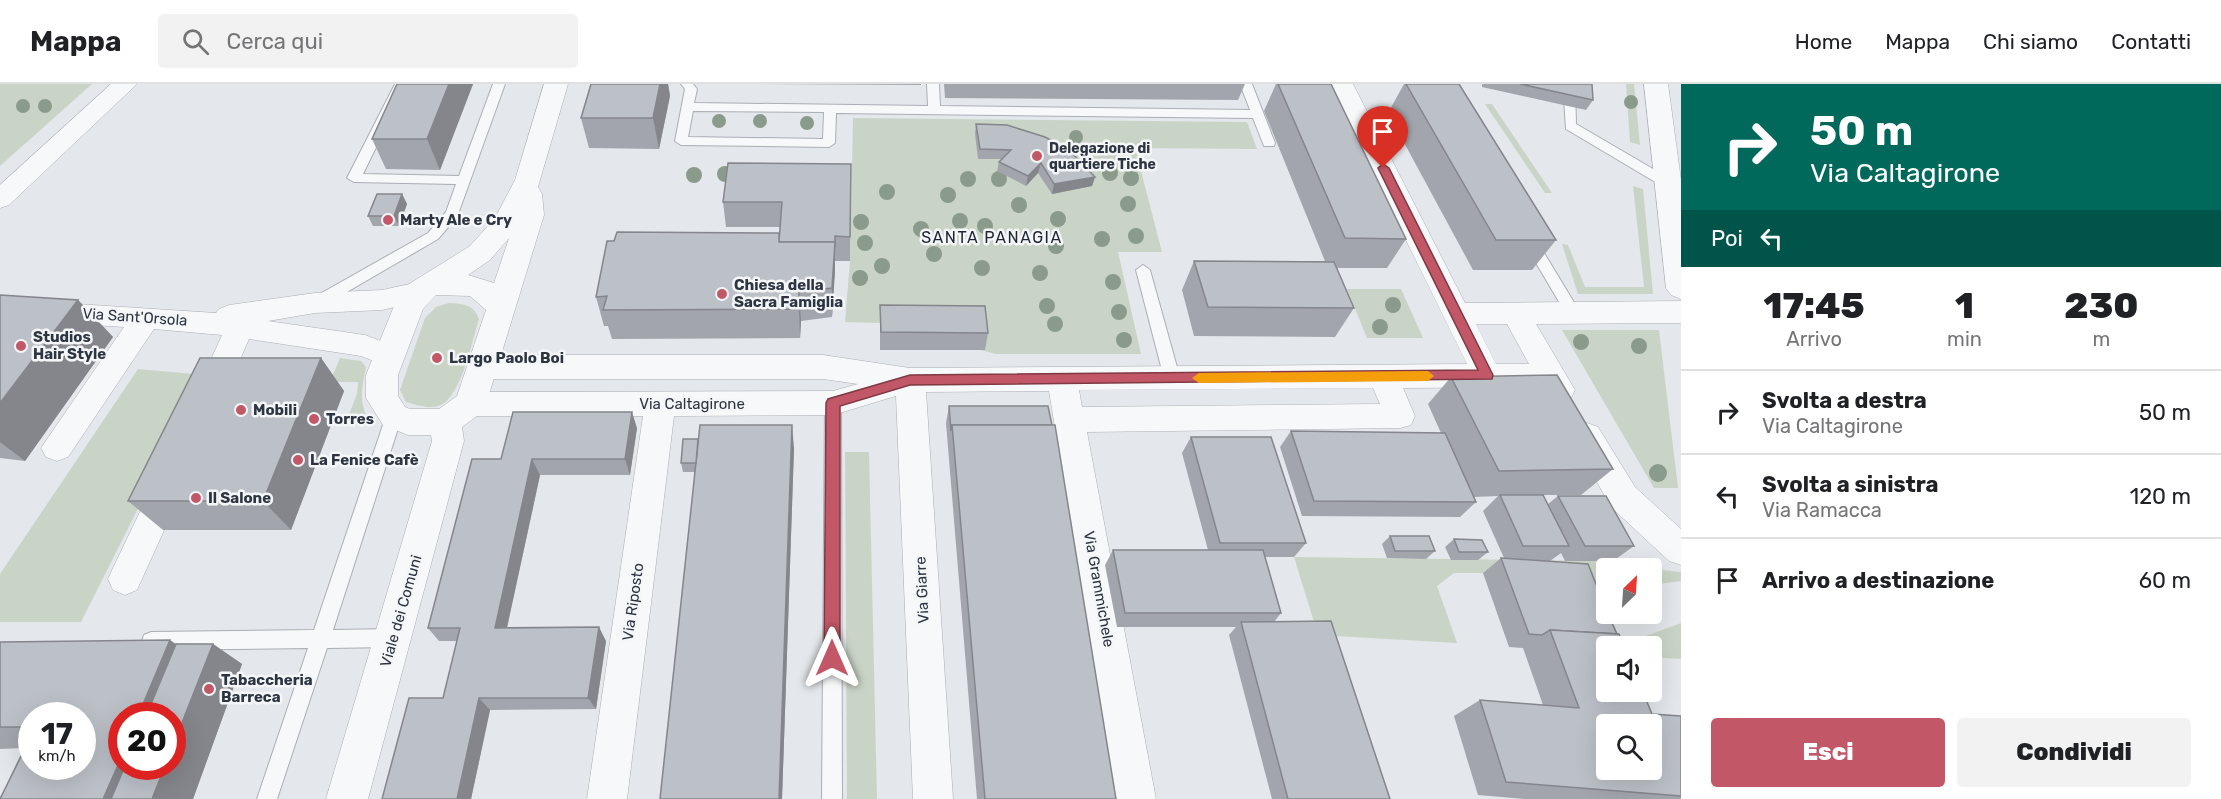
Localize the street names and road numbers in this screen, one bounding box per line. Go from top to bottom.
street label: Via Sant'Orsola [82,304,188,330]
street label: Via Caltagirone [639,395,745,413]
street label: Via Grammichele [1080,530,1118,648]
street label: Viale dei Comuni [376,553,426,669]
street label: Via Giarre [911,556,933,624]
street label: Via Riposto [619,562,647,642]

